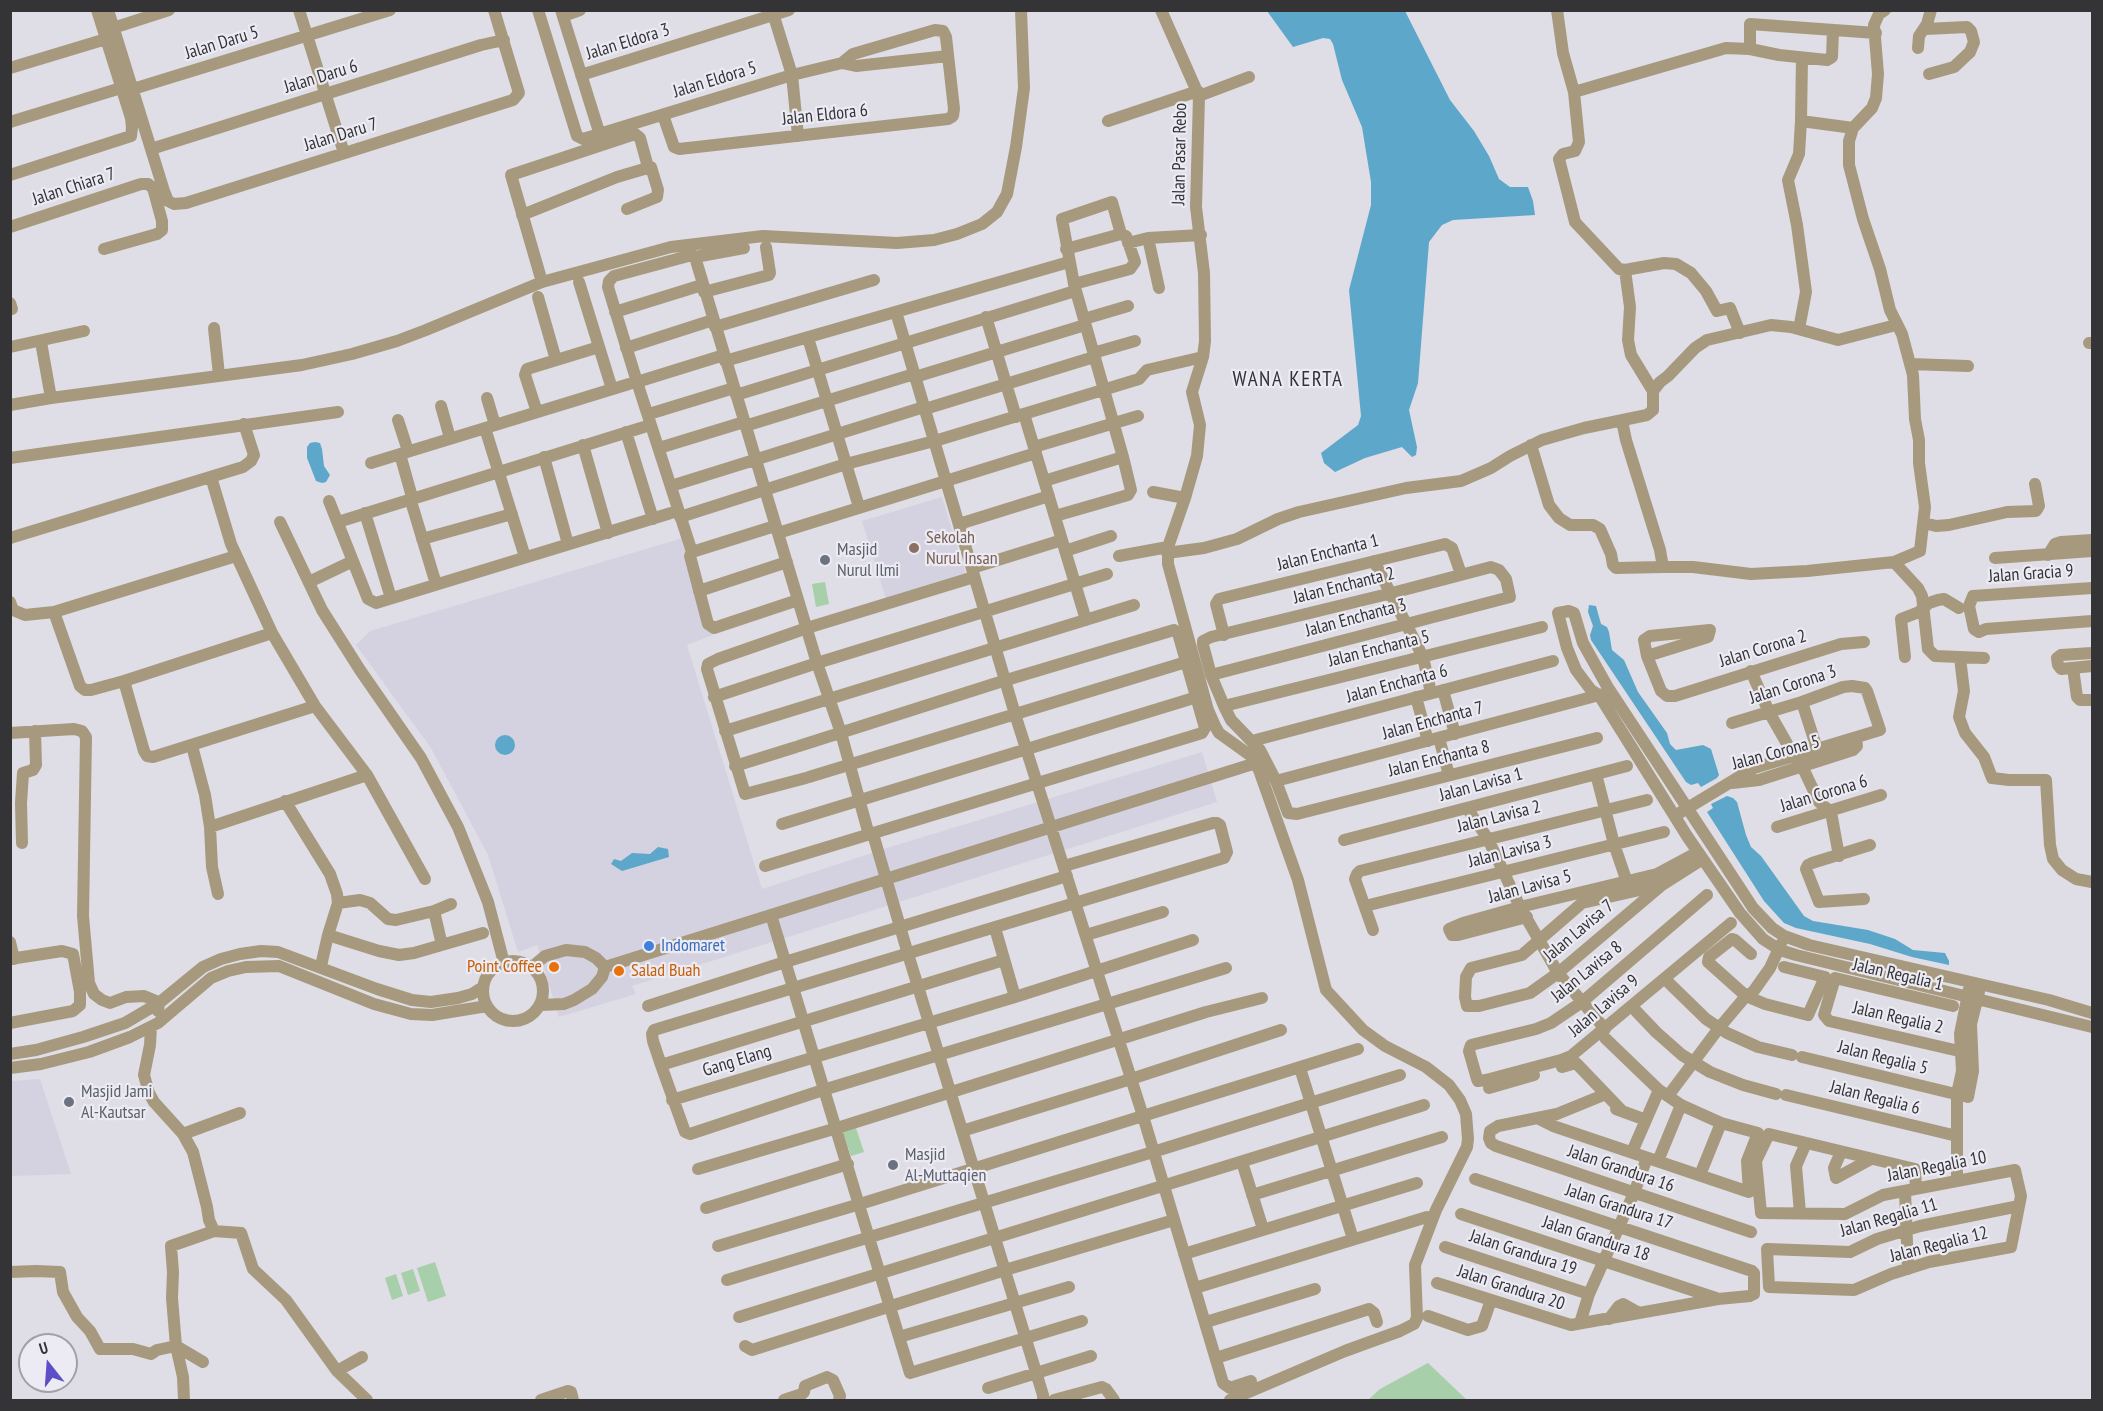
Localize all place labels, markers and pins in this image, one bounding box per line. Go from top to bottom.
place label: Sekolah Nurul Insan [926,527,998,570]
place label: Masjid Nurul Ilmi [837,539,899,582]
marker: Sekolah Nurul Insan [907,541,921,555]
marker: Masjid Nurul Ilmi [818,553,832,567]
place label: Indomaret [661,935,725,957]
marker: Indomaret [642,939,656,953]
place label: Point Coffee [467,956,542,978]
marker: Point Coffee [547,960,561,974]
place label: Salad Buah [631,960,700,982]
marker: Salad Buah [612,964,626,978]
place label: Masjid Jami Al-Kautsar [81,1081,152,1124]
marker: Masjid Jami Al-Kautsar [62,1095,76,1109]
place label: Masjid Al-Muttaqien [905,1144,986,1186]
marker: Masjid Al-Muttaqien [886,1158,900,1172]

